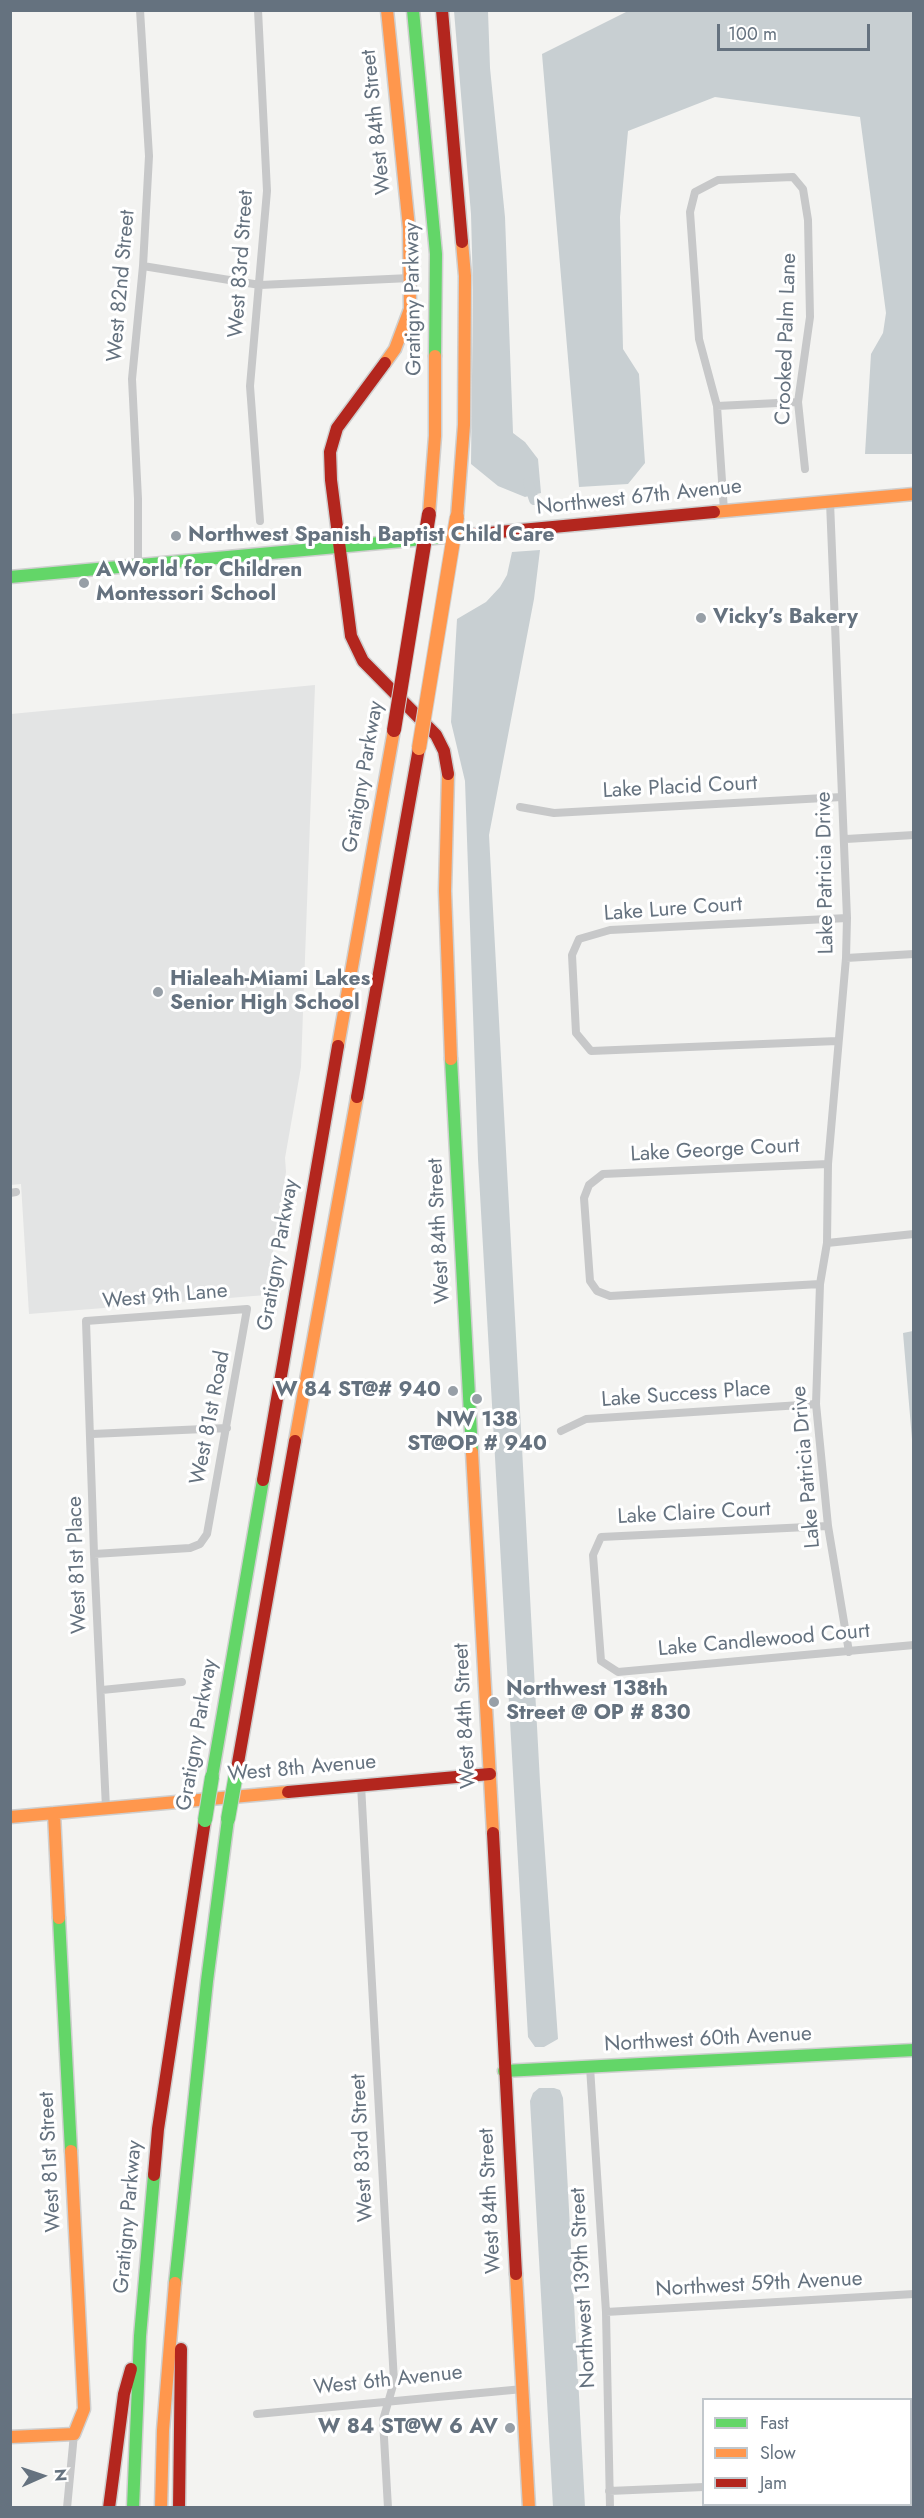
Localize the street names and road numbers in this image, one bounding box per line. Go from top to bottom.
street label: West 84th Street [357,48,397,196]
street label: West 83rd Street [224,189,260,339]
street label: West 82nd Street [103,209,141,363]
street label: Gratigny Parkway [400,222,428,376]
street label: Crooked Palm Lane [771,253,803,425]
street label: Northwest 67th Avenue [535,475,743,521]
street label: Gratigny Parkway [338,699,390,855]
street label: Lake Placid Court [602,771,758,805]
street label: Lake Patricia Drive [812,791,840,955]
street label: Lake Lure Court [603,893,743,927]
street label: Lake George Court [630,1134,800,1168]
street label: West 84th Street [424,1157,456,1305]
street label: Gratigny Parkway [253,1177,305,1333]
street label: West 9th Lane [101,1279,229,1315]
street label: West 81st Road [186,1349,236,1487]
street label: Lake Success Place [601,1377,771,1413]
street label: Lake Patricia Drive [787,1385,827,1549]
street label: West 81st Place [63,1496,93,1634]
street label: Lake Claire Court [617,1497,771,1531]
street label: Lake Candlewood Court [657,1619,871,1663]
street label: West 84th Street [450,1642,482,1790]
street label: Gratigny Parkway [172,1657,224,1813]
street label: West 8th Avenue [227,1750,377,1788]
street label: Northwest 60th Avenue [604,2022,812,2058]
street label: West 83rd Street [347,2073,379,2223]
street label: West 81st Street [35,2091,67,2233]
street label: West 84th Street [475,2127,507,2275]
street label: Gratigny Parkway [110,2139,148,2295]
street label: Northwest 139th Street [566,2187,602,2389]
street label: Northwest 59th Avenue [655,2267,863,2303]
street label: West 6th Avenue [312,2361,464,2401]

